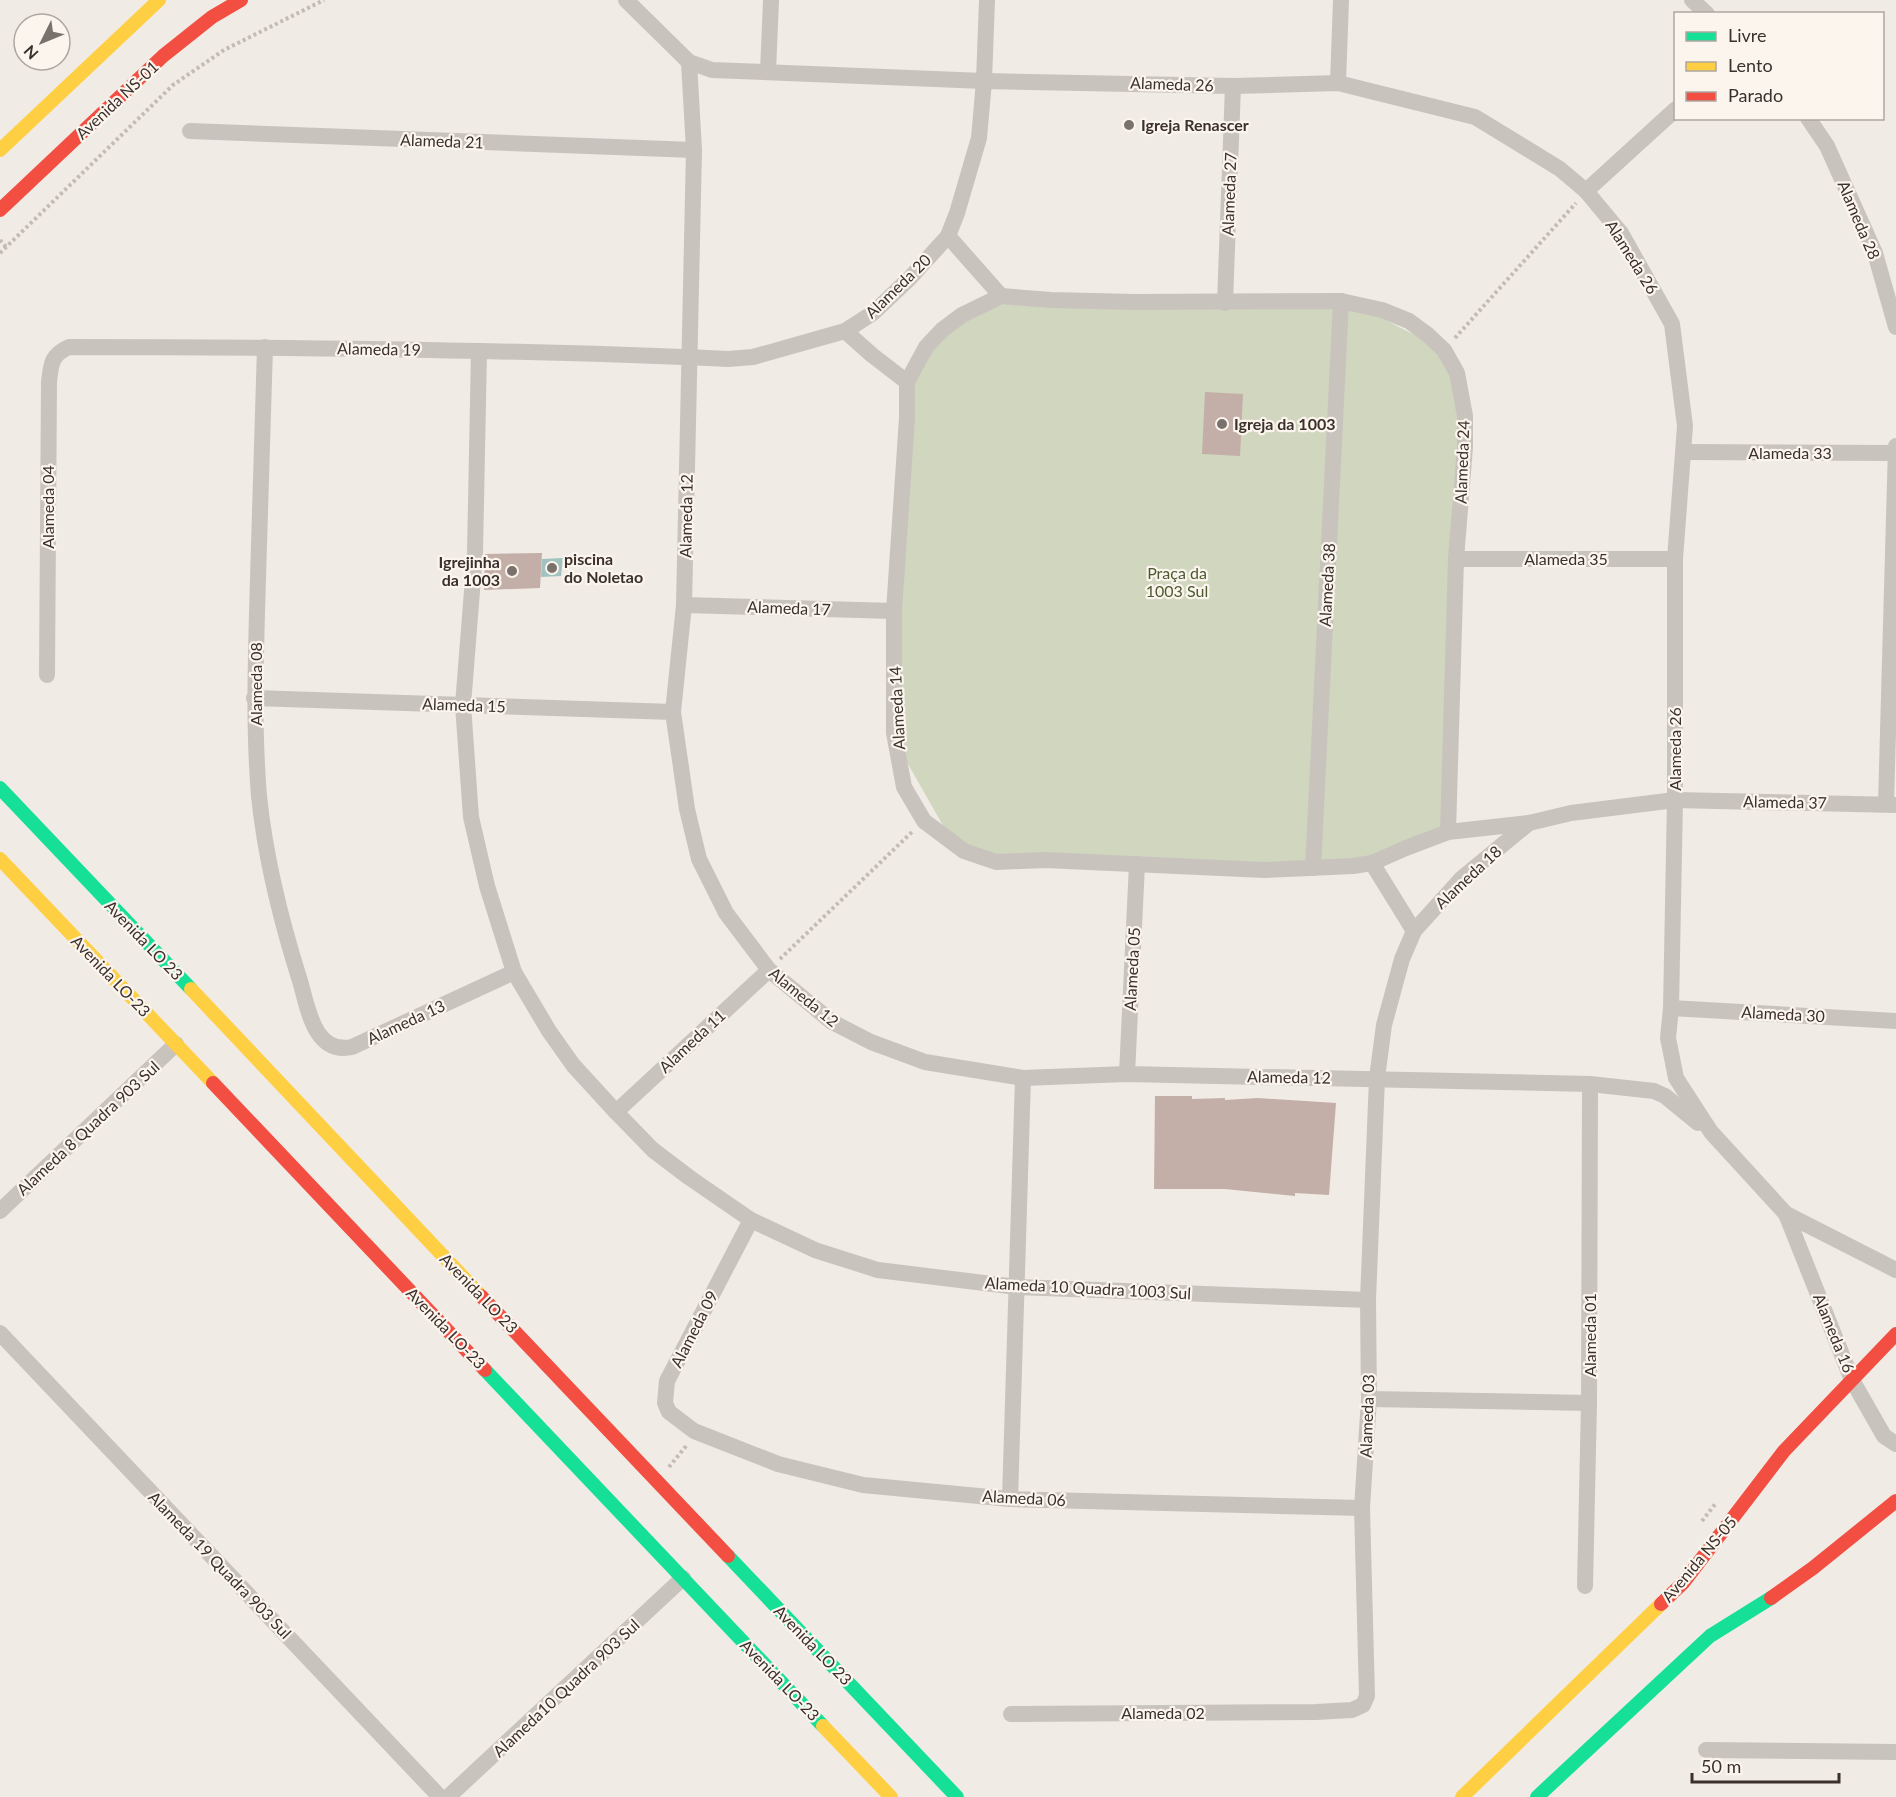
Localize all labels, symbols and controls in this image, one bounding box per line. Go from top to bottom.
north arrow [12,12,72,72]
legend [1674,12,1884,120]
text: Livre [1728,24,1767,46]
text: N [20,42,42,64]
text: Lento [1728,54,1773,76]
street label: Avenida NS-01 [71,57,162,143]
street label: Alameda 26 [1130,73,1214,94]
text: Parado [1728,84,1783,106]
place label: Igreja Renascer [1141,115,1249,134]
marker: Igreja Renascer [1122,118,1136,132]
street label: Alameda 21 [400,130,484,151]
street label: Alameda 27 [1218,152,1239,236]
street label: Alameda 28 [1834,178,1885,262]
street label: Alameda 26 [1602,216,1663,297]
street label: Alameda 20 [861,250,934,322]
street label: Alameda 19 [337,338,421,359]
place label: Igreja da 1003 [1234,414,1336,433]
marker: Igreja da 1003 [1215,417,1229,431]
street label: Alameda 24 [1451,420,1472,504]
street label: Alameda 33 [1748,443,1832,462]
street label: Alameda 04 [38,465,57,549]
street label: Alameda 12 [675,474,696,558]
street label: Alameda 38 [1315,543,1338,627]
place label: piscina do Noletao [564,549,643,586]
street label: Alameda 35 [1524,549,1608,568]
place label: Igrejinha da 1003 [438,552,500,589]
marker: piscina do Noletao [545,561,559,575]
park label: Praça da 1003 Sul [1146,563,1208,600]
marker: Igrejinha da 1003 [505,564,519,578]
street label: Alameda 17 [747,597,831,618]
street label: Alameda 08 [246,642,265,726]
street label: Alameda 14 [885,666,908,750]
street label: Alameda 15 [422,694,506,715]
street label: Alameda 26 [1665,707,1684,791]
street label: Alameda 37 [1743,791,1827,812]
street label: Alameda 18 [1431,841,1505,912]
street label: Avenida LO 23 [102,896,187,984]
street label: Alameda 05 [1120,927,1143,1011]
street label: Avenida LO-23 [68,931,155,1020]
street label: Alameda 12 [766,963,843,1030]
street label: Alameda 13 [364,995,448,1048]
street label: Alameda 30 [1741,1002,1825,1025]
street label: Alameda 11 [655,1005,729,1076]
street label: Alameda 8 Quadra 903 Sul [12,1057,163,1199]
street label: Alameda 12 [1247,1066,1331,1087]
street label: Avenida LO 23 [437,1249,522,1337]
street label: Alameda 10 Quadra 1003 Sul [984,1273,1192,1302]
street label: Avenida LO-23 [403,1283,490,1372]
street label: Alameda 09 [666,1287,721,1370]
street label: Alameda 16 [1810,1290,1859,1375]
street label: Alameda 01 [1580,1293,1599,1377]
street label: Alameda 03 [1356,1374,1377,1458]
street label: Alameda 06 [982,1486,1066,1509]
street label: Alameda 19 Quadra 903 Sul [145,1487,296,1642]
street label: Avenida NS-05 [1657,1512,1740,1605]
street label: Avenida LO 23 [771,1601,856,1689]
street label: Alameda10 Quadra 903 Sul [489,1615,643,1760]
street label: Avenida LO-23 [737,1635,824,1724]
street label: Alameda 02 [1121,1703,1205,1722]
scale bar [1692,1746,1839,1784]
text: 50 m [1701,1755,1741,1777]

